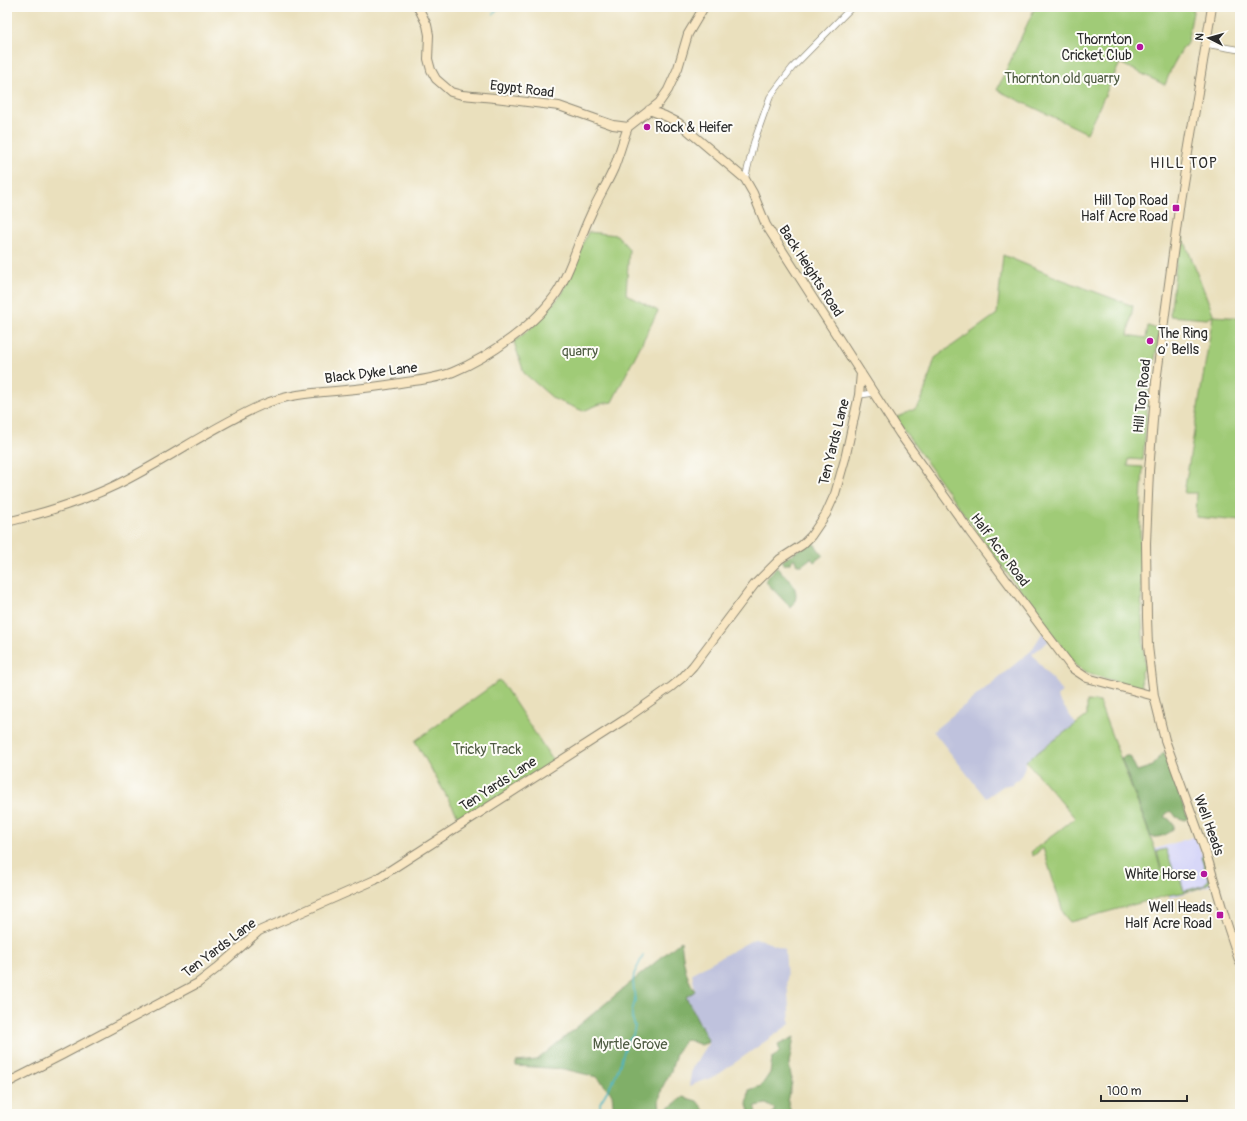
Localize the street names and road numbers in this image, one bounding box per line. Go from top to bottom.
street label: Egypt Road [489,77,555,101]
street label: Back Heights Road [775,222,847,320]
street label: Hill Top Road [1130,358,1154,434]
street label: Black Dyke Lane [324,359,418,387]
street label: Ten Yards Lane [815,397,853,487]
street label: Half Acre Road [967,510,1033,590]
street label: Ten Yards Lane [456,753,540,815]
street label: Well Heads [1190,792,1228,858]
street label: Ten Yards Lane [179,915,259,981]

